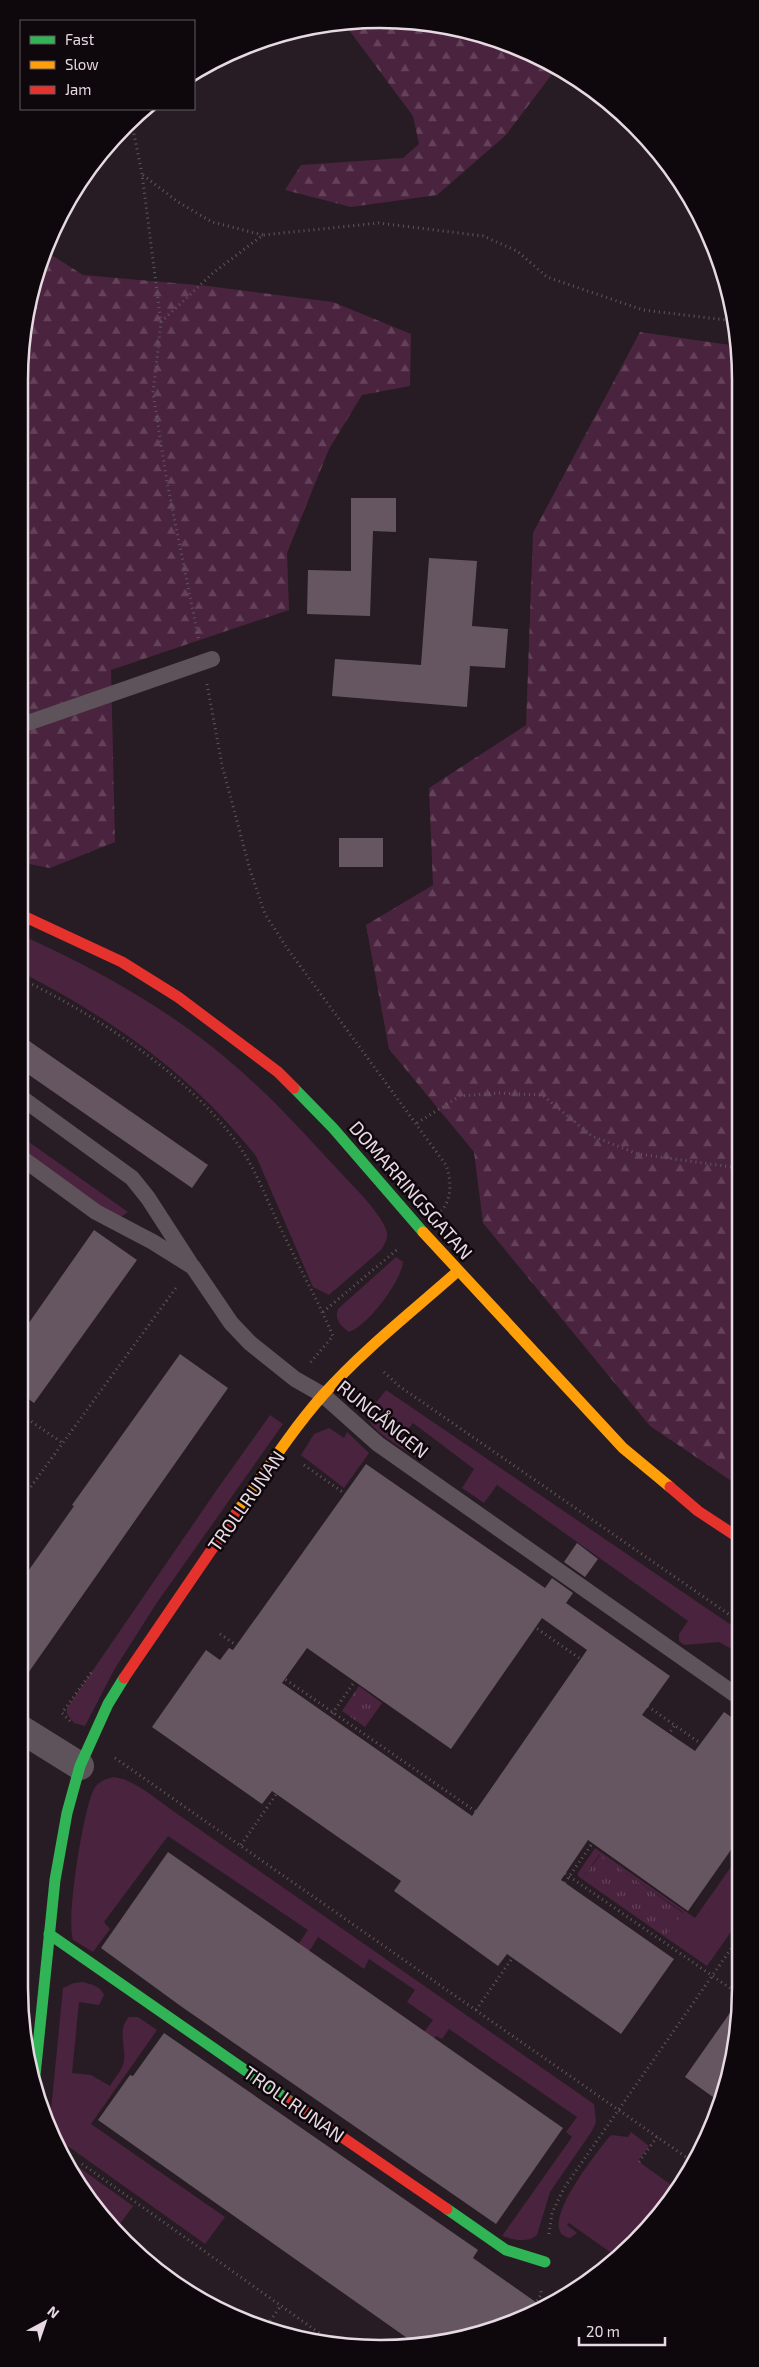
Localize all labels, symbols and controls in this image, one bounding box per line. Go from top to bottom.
legend [20,20,195,110]
text: Fast [65,30,95,48]
text: Slow [65,55,99,73]
text: Jam [65,80,91,98]
street label: DOMARRINGSGATAN [345,1116,478,1264]
street label: RUNGÅNGEN [333,1375,434,1462]
street label: TROLLRUNAN [202,1446,289,1556]
street label: TROLLRUNAN [239,2060,349,2147]
north arrow [20,2297,70,2347]
text: N [44,2302,63,2321]
scale bar [579,2314,665,2346]
text: 20 m [586,2322,620,2340]

